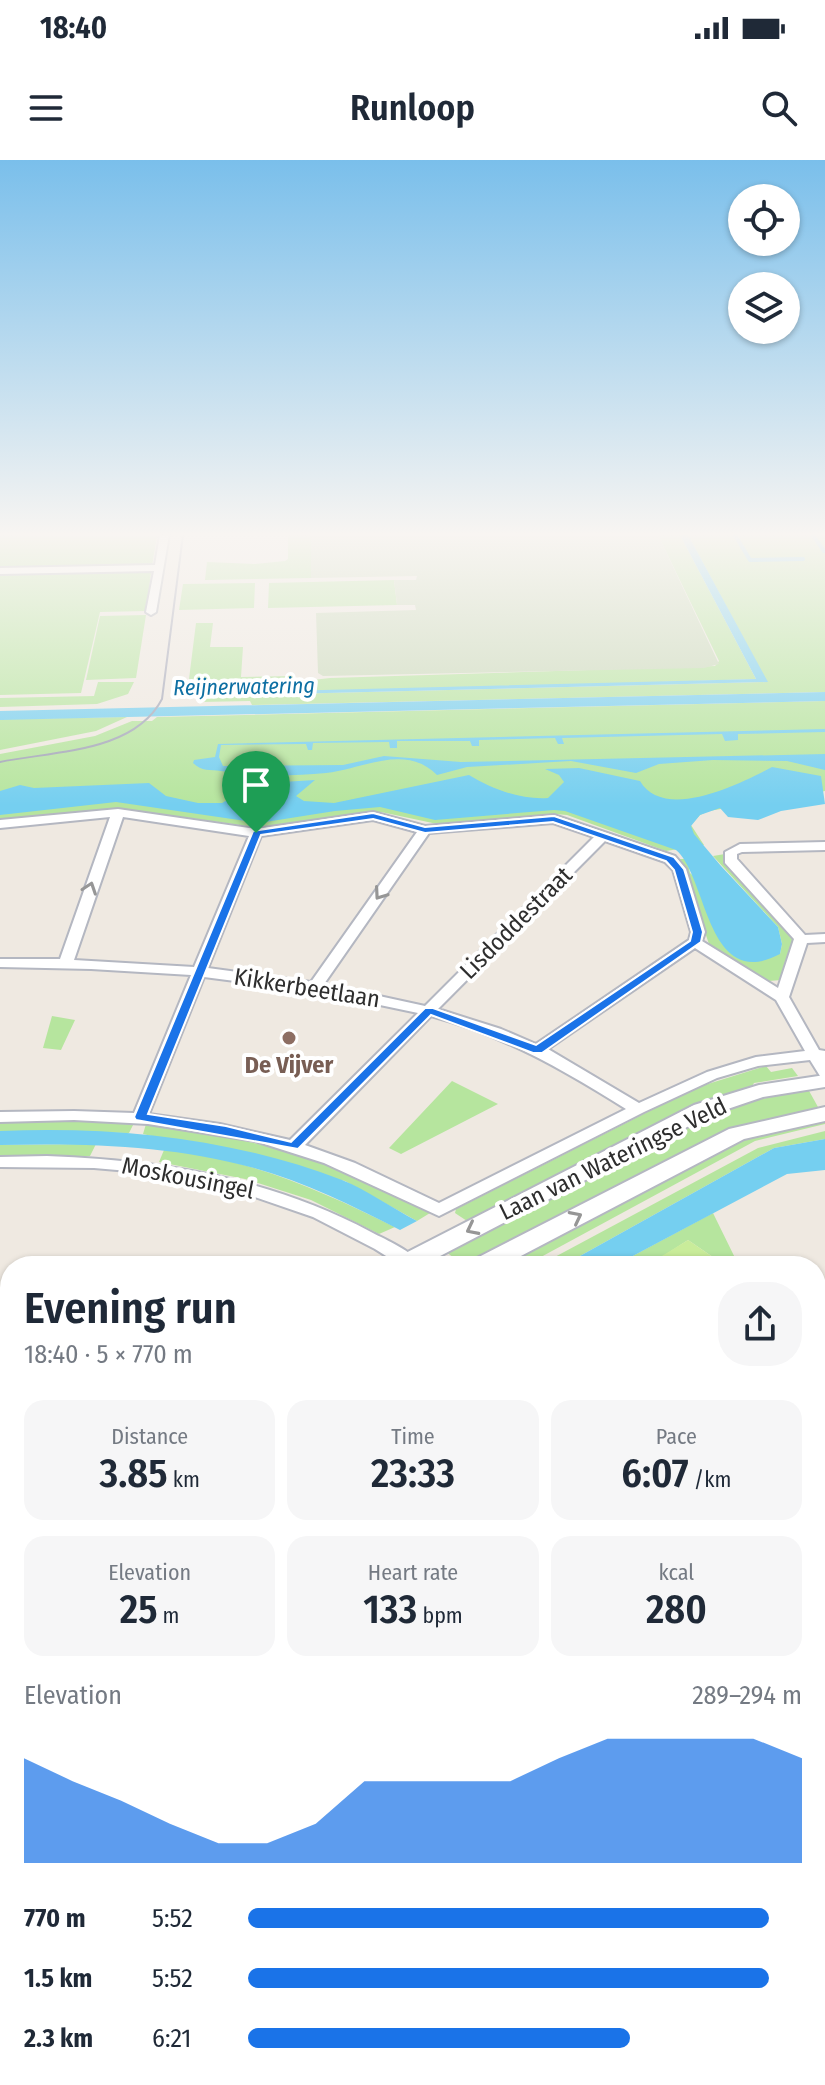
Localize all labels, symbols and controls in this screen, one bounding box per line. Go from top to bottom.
text: 18:40 [40,10,107,46]
icon: menu [24,86,68,130]
text: Runloop [350,86,475,130]
icon: search [757,86,801,130]
map controls [728,184,800,344]
button: locate [728,184,800,256]
button: layers [728,272,800,344]
water label: Reijnerwatering [173,672,315,701]
pin [222,751,290,833]
icon: arrive [234,763,278,807]
street label: Lisdoddestraat [454,861,578,985]
one-way arrow [81,882,97,896]
one-way arrow [375,886,390,900]
street label: Kikkerbeetlaan [232,963,382,1013]
marker: De Vijver [280,1029,298,1047]
place label: De Vijver [245,1051,333,1079]
street label: Laan van Wateringse Veld [495,1092,731,1226]
street label: Moskousingel [119,1151,257,1205]
one-way arrow [568,1212,583,1227]
one-way arrow [465,1220,480,1235]
text: Evening run [24,1282,237,1335]
button: share [718,1282,802,1366]
text: 18:40 · 5 × 770 m [24,1339,193,1370]
text: Distance [111,1423,188,1450]
text: Time [391,1423,435,1450]
text: Pace [656,1423,697,1450]
text: 3.85 [99,1450,167,1498]
text: 23:33 [371,1450,455,1498]
text: 6:07 [621,1450,689,1498]
text: km [167,1466,200,1493]
text: /km [689,1466,731,1493]
text: Elevation [108,1559,191,1586]
text: Heart rate [368,1559,458,1586]
text: kcal [659,1559,694,1586]
text: 25 [120,1586,157,1634]
text: 133 [363,1586,417,1634]
text: 280 [646,1586,707,1634]
text: m [157,1602,180,1629]
text: bpm [417,1602,463,1629]
text: Elevation [24,1680,122,1711]
text: 289–294 m [692,1680,802,1711]
text: 770 m [24,1903,85,1934]
text: 5:52 [152,1903,193,1934]
text: 1.5 km [24,1963,92,1994]
text: 5:52 [152,1963,193,1994]
text: 2.3 km [24,2023,93,2054]
text: 6:21 [152,2023,191,2054]

